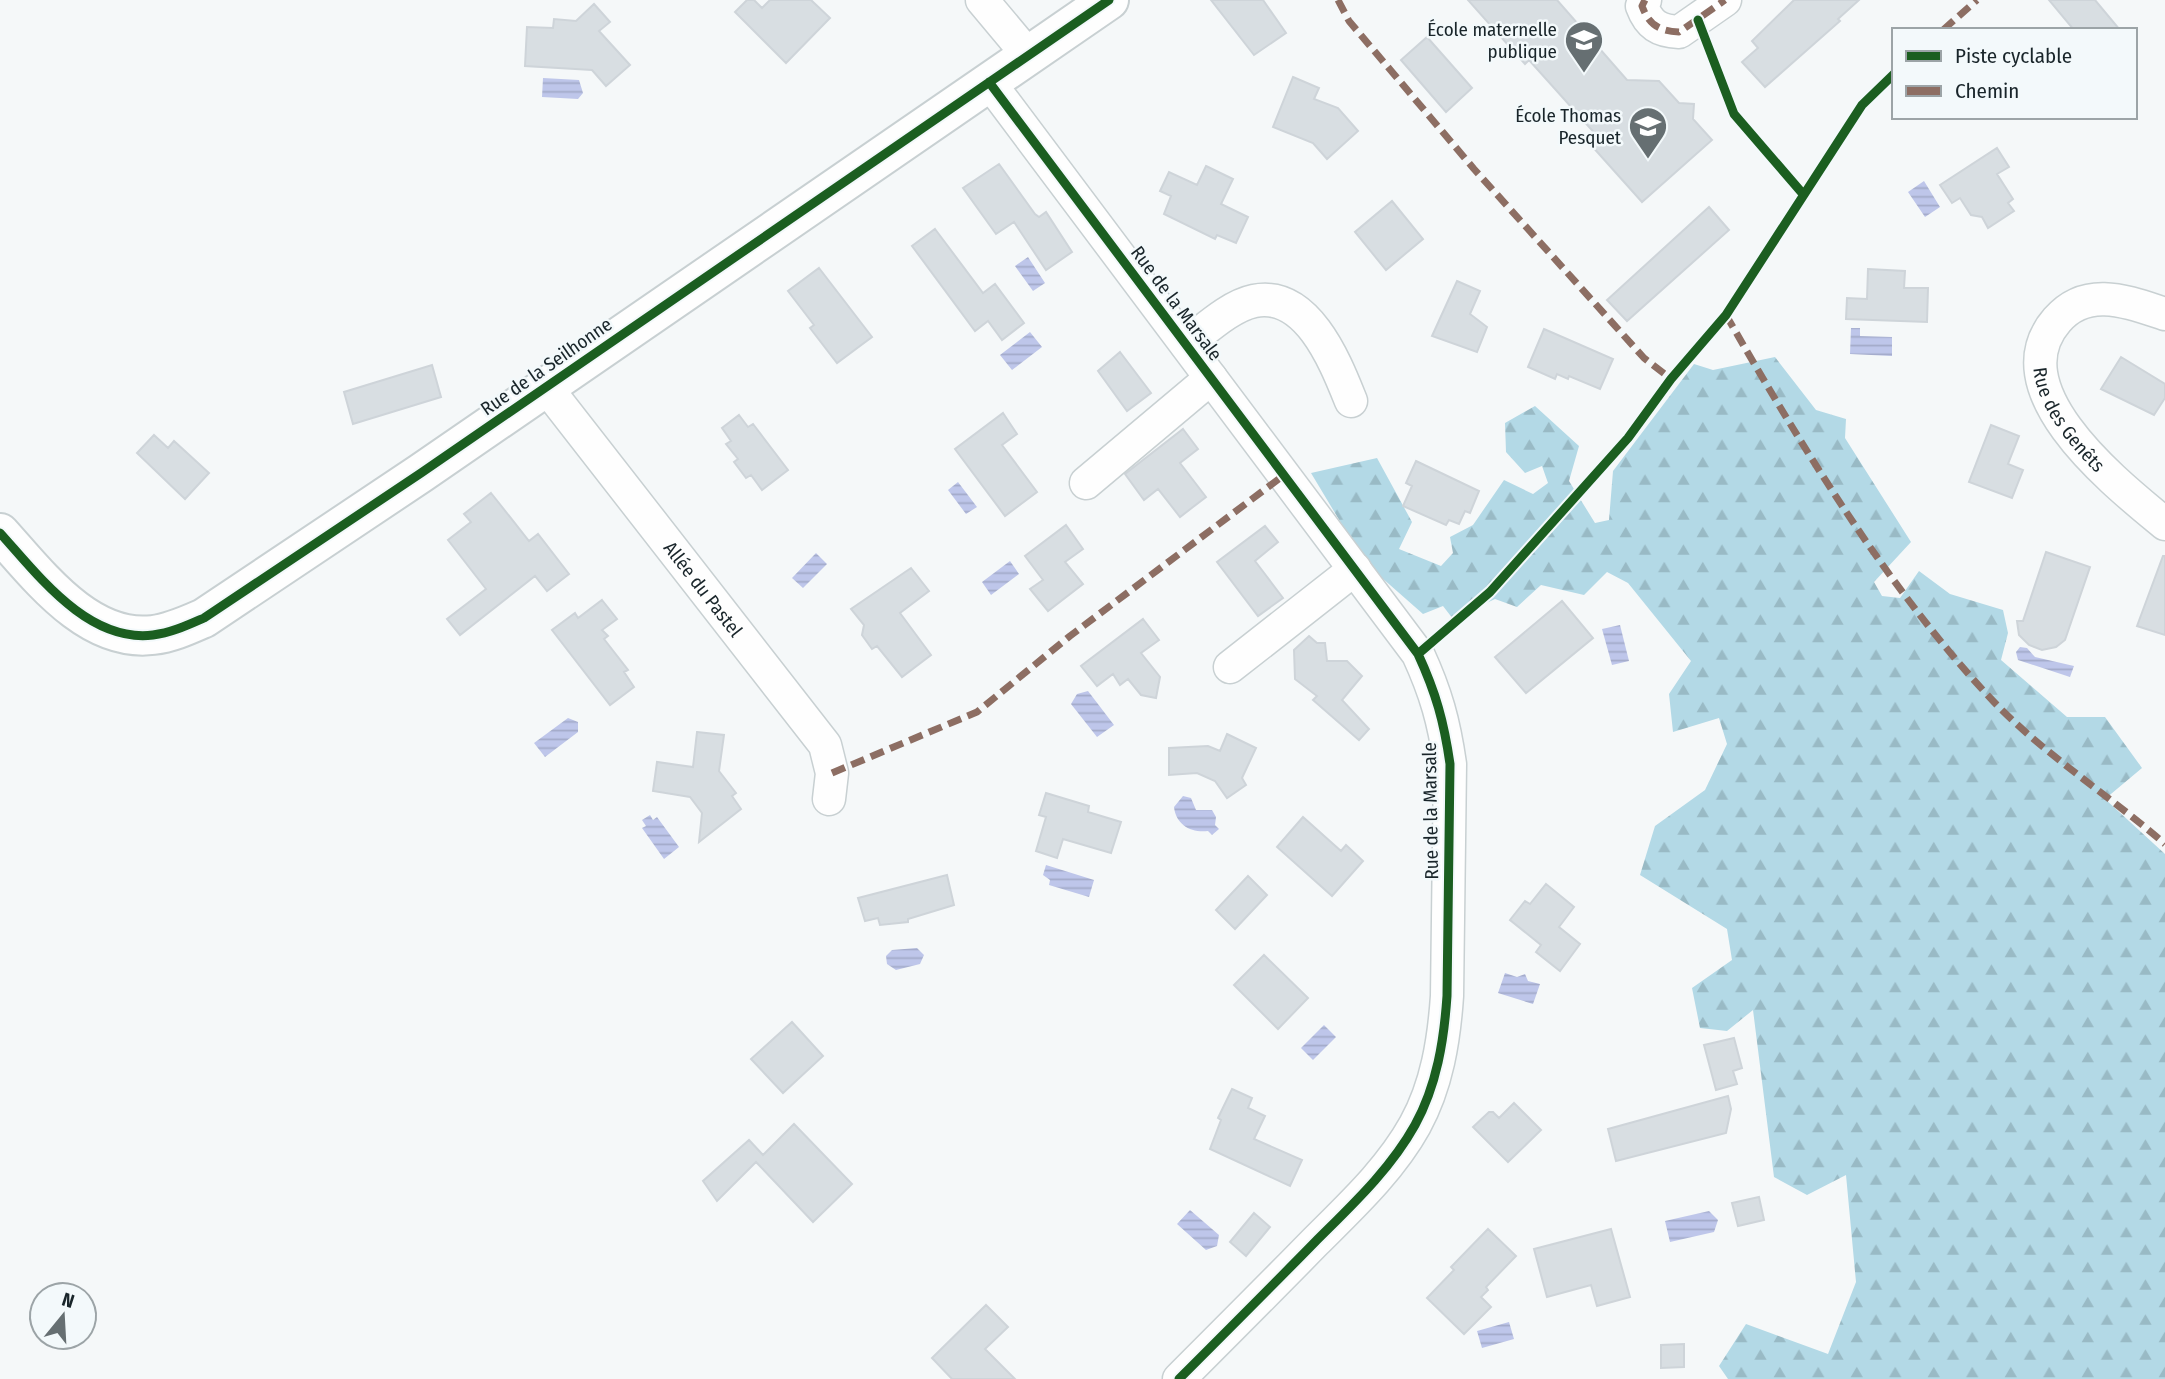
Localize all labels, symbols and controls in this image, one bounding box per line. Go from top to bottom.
place label: École maternelle publique [1427,18,1557,63]
school or university icon: École maternelle publique [1563,19,1605,74]
legend [1892,28,2137,119]
text: Piste cyclable [1955,43,2072,69]
text: Chemin [1955,78,2019,104]
place label: École Thomas Pesquet [1515,104,1622,149]
school or university icon: École Thomas Pesquet [1627,105,1669,160]
street label: Rue de la Marsale [1126,241,1227,365]
street label: Rue de la Seilhonne [476,313,616,420]
street label: Rue des Genêts [2028,366,2109,477]
street label: Allée du Pastel [659,537,747,641]
street label: Rue de la Marsale [1418,742,1443,880]
north arrow [28,1281,98,1351]
text: N [59,1288,77,1313]

